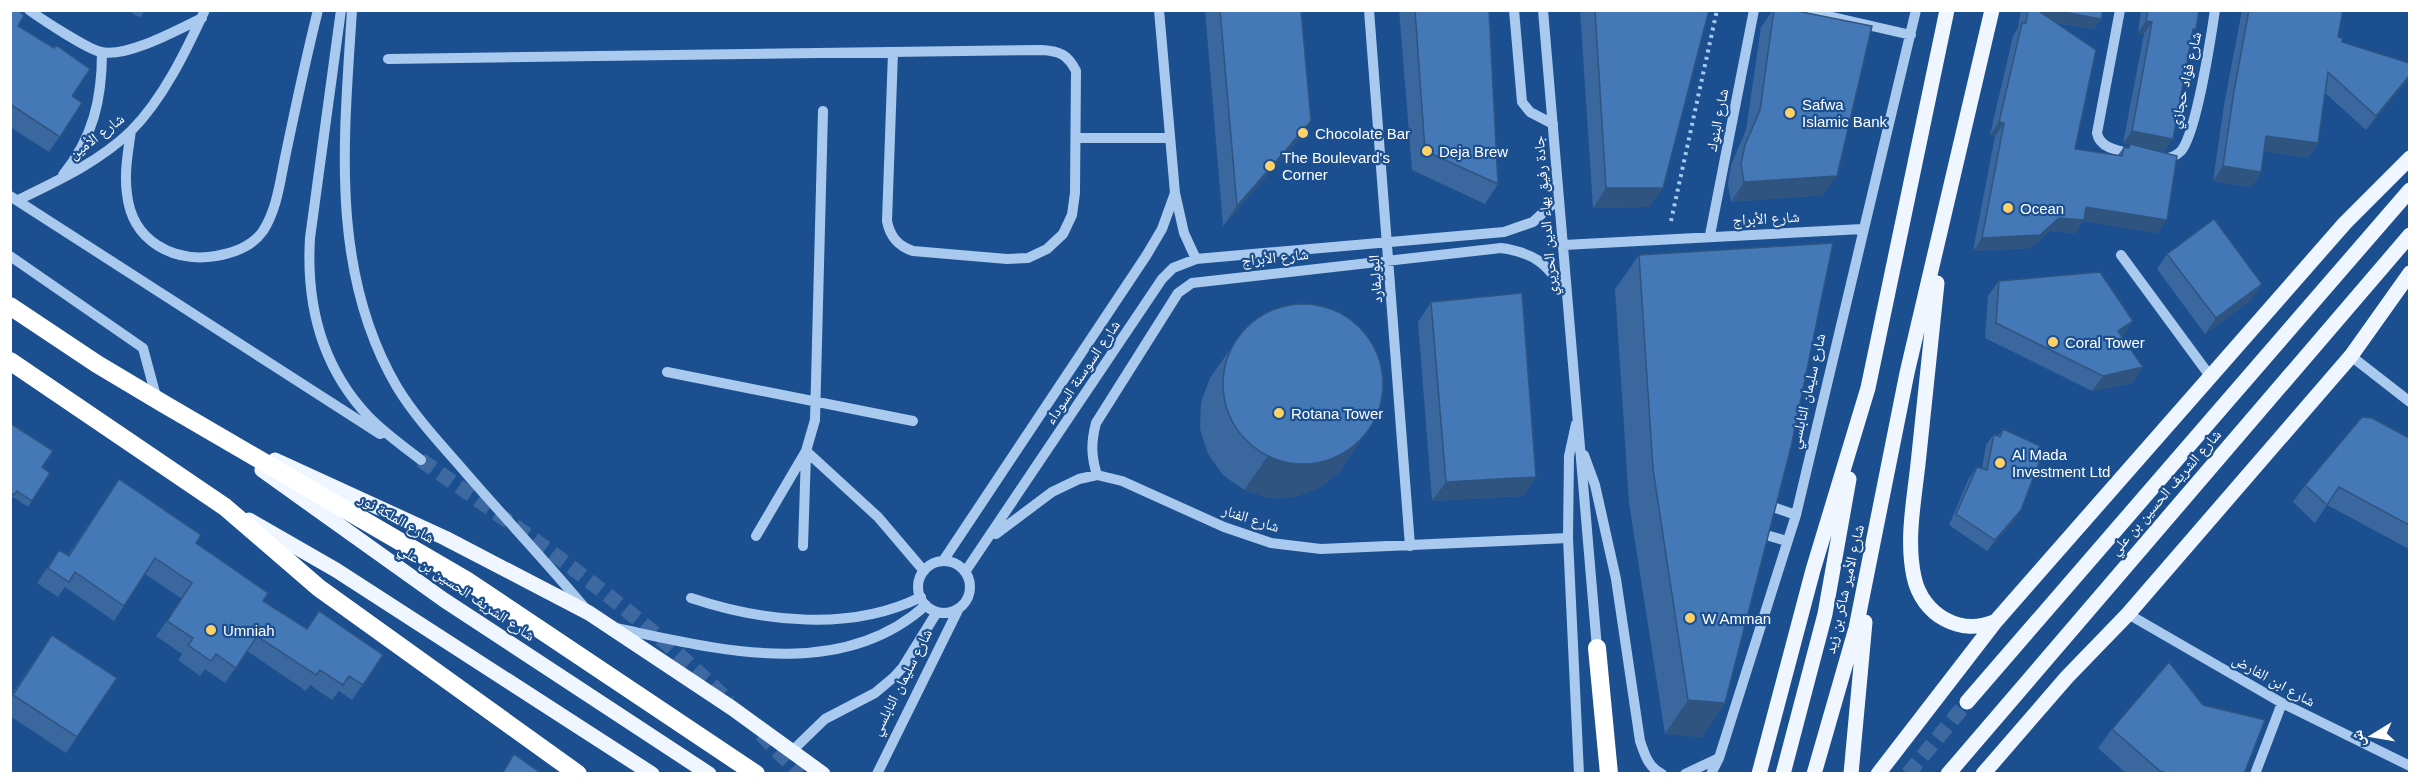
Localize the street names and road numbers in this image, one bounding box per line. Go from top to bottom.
street label: شارع فؤاد حجازي [2166,30,2208,131]
street label: شارع البنوك [1703,87,1733,153]
street label: شارع الأمين [65,110,128,164]
street label: جادة رفيق بهاء الدين الحريري [1529,134,1564,297]
street label: شارع الأبراج [1732,208,1800,230]
street label: شارع الأبراج [1241,245,1310,271]
street label: البوليفارد [1365,254,1386,304]
street label: شارع السوسنة السوداء [1041,317,1125,428]
street label: شارع سليمان النابلسي [1785,332,1832,451]
street label: شارع الشريف الحسين بن علي [2106,426,2227,561]
street label: شارع الملكة نور [354,489,438,548]
street label: شارع الفنار [1219,500,1282,537]
street label: شارع الأمير شاكر بن زيد [1821,523,1869,656]
street label: شارع الشريف الحسين بن علي [394,540,538,647]
street label: شارع سليمان النابلسي [867,626,939,740]
street label: شارع ابن الفارض [2229,650,2318,712]

